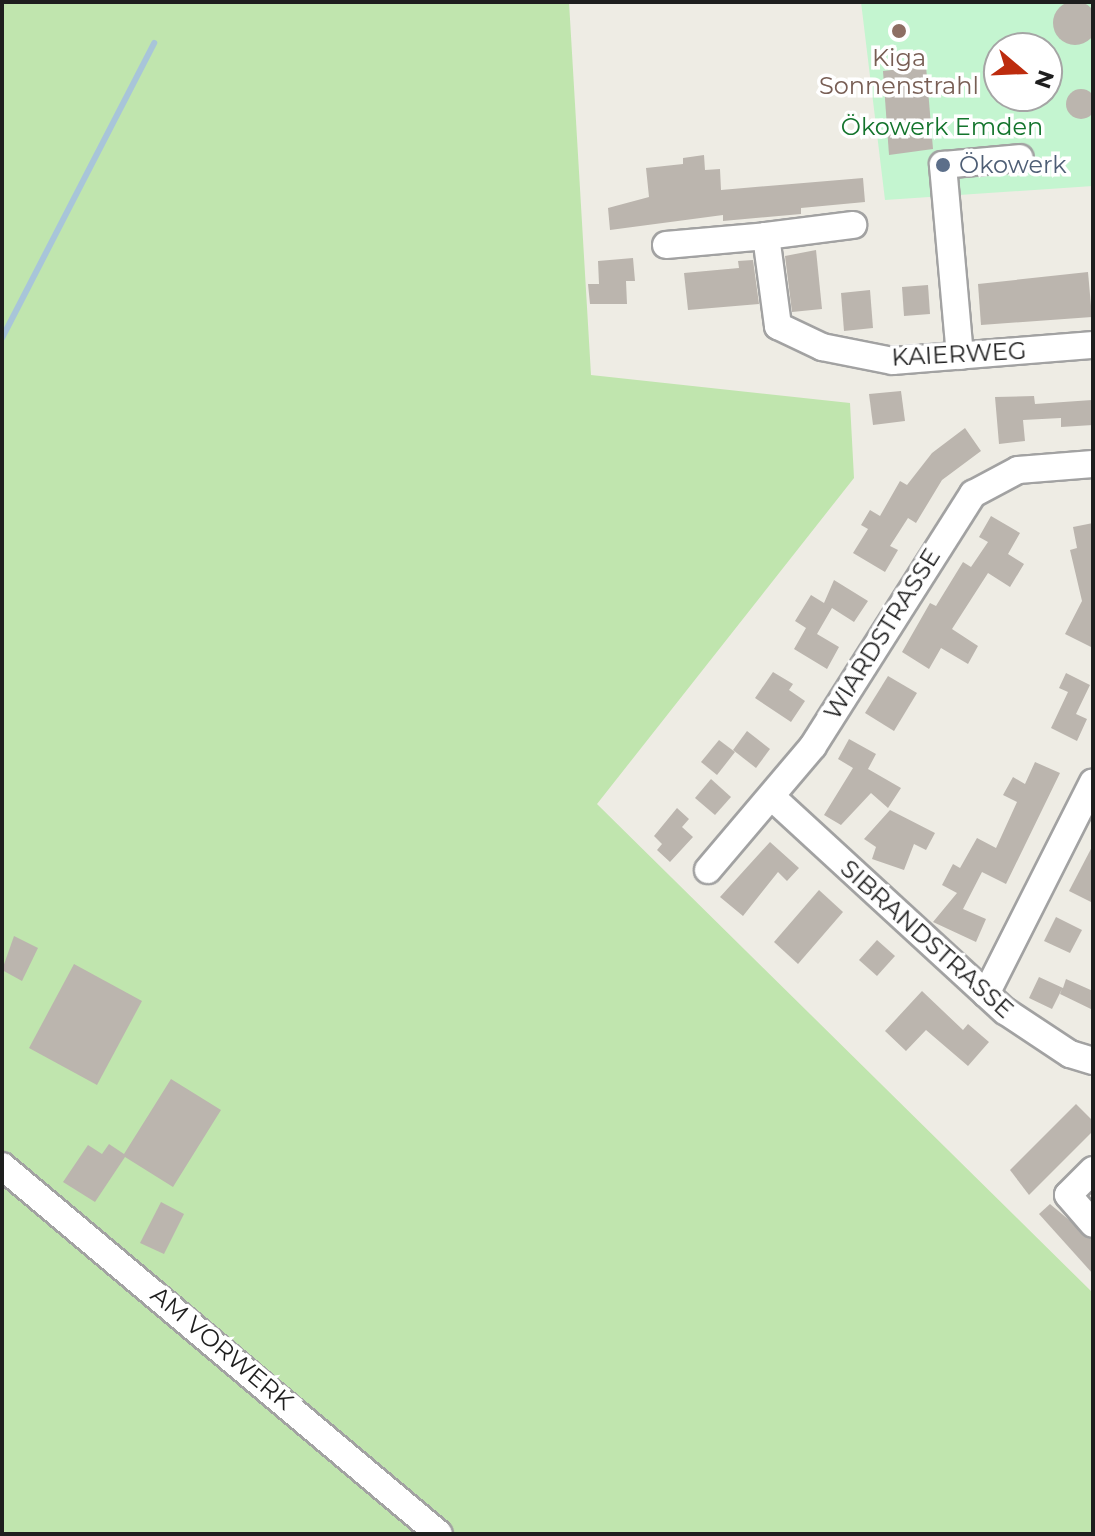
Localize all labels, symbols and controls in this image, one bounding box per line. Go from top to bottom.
marker: Kiga Sonnenstrahl [890,22,908,40]
north arrow [983,32,1063,112]
place label: Kiga Sonnenstrahl [819,44,979,100]
text: N [1029,67,1060,92]
park label: Ökowerk Emden [841,113,1043,141]
place label: Ökowerk [959,151,1067,179]
marker: Ökowerk [934,156,952,174]
street label: KAIERWEG [891,336,1027,372]
street label: WIARDSTRASSE [818,543,946,725]
street label: SIBRANDSTRASSE [835,854,1019,1024]
street label: AM VORWERK [145,1280,299,1416]

